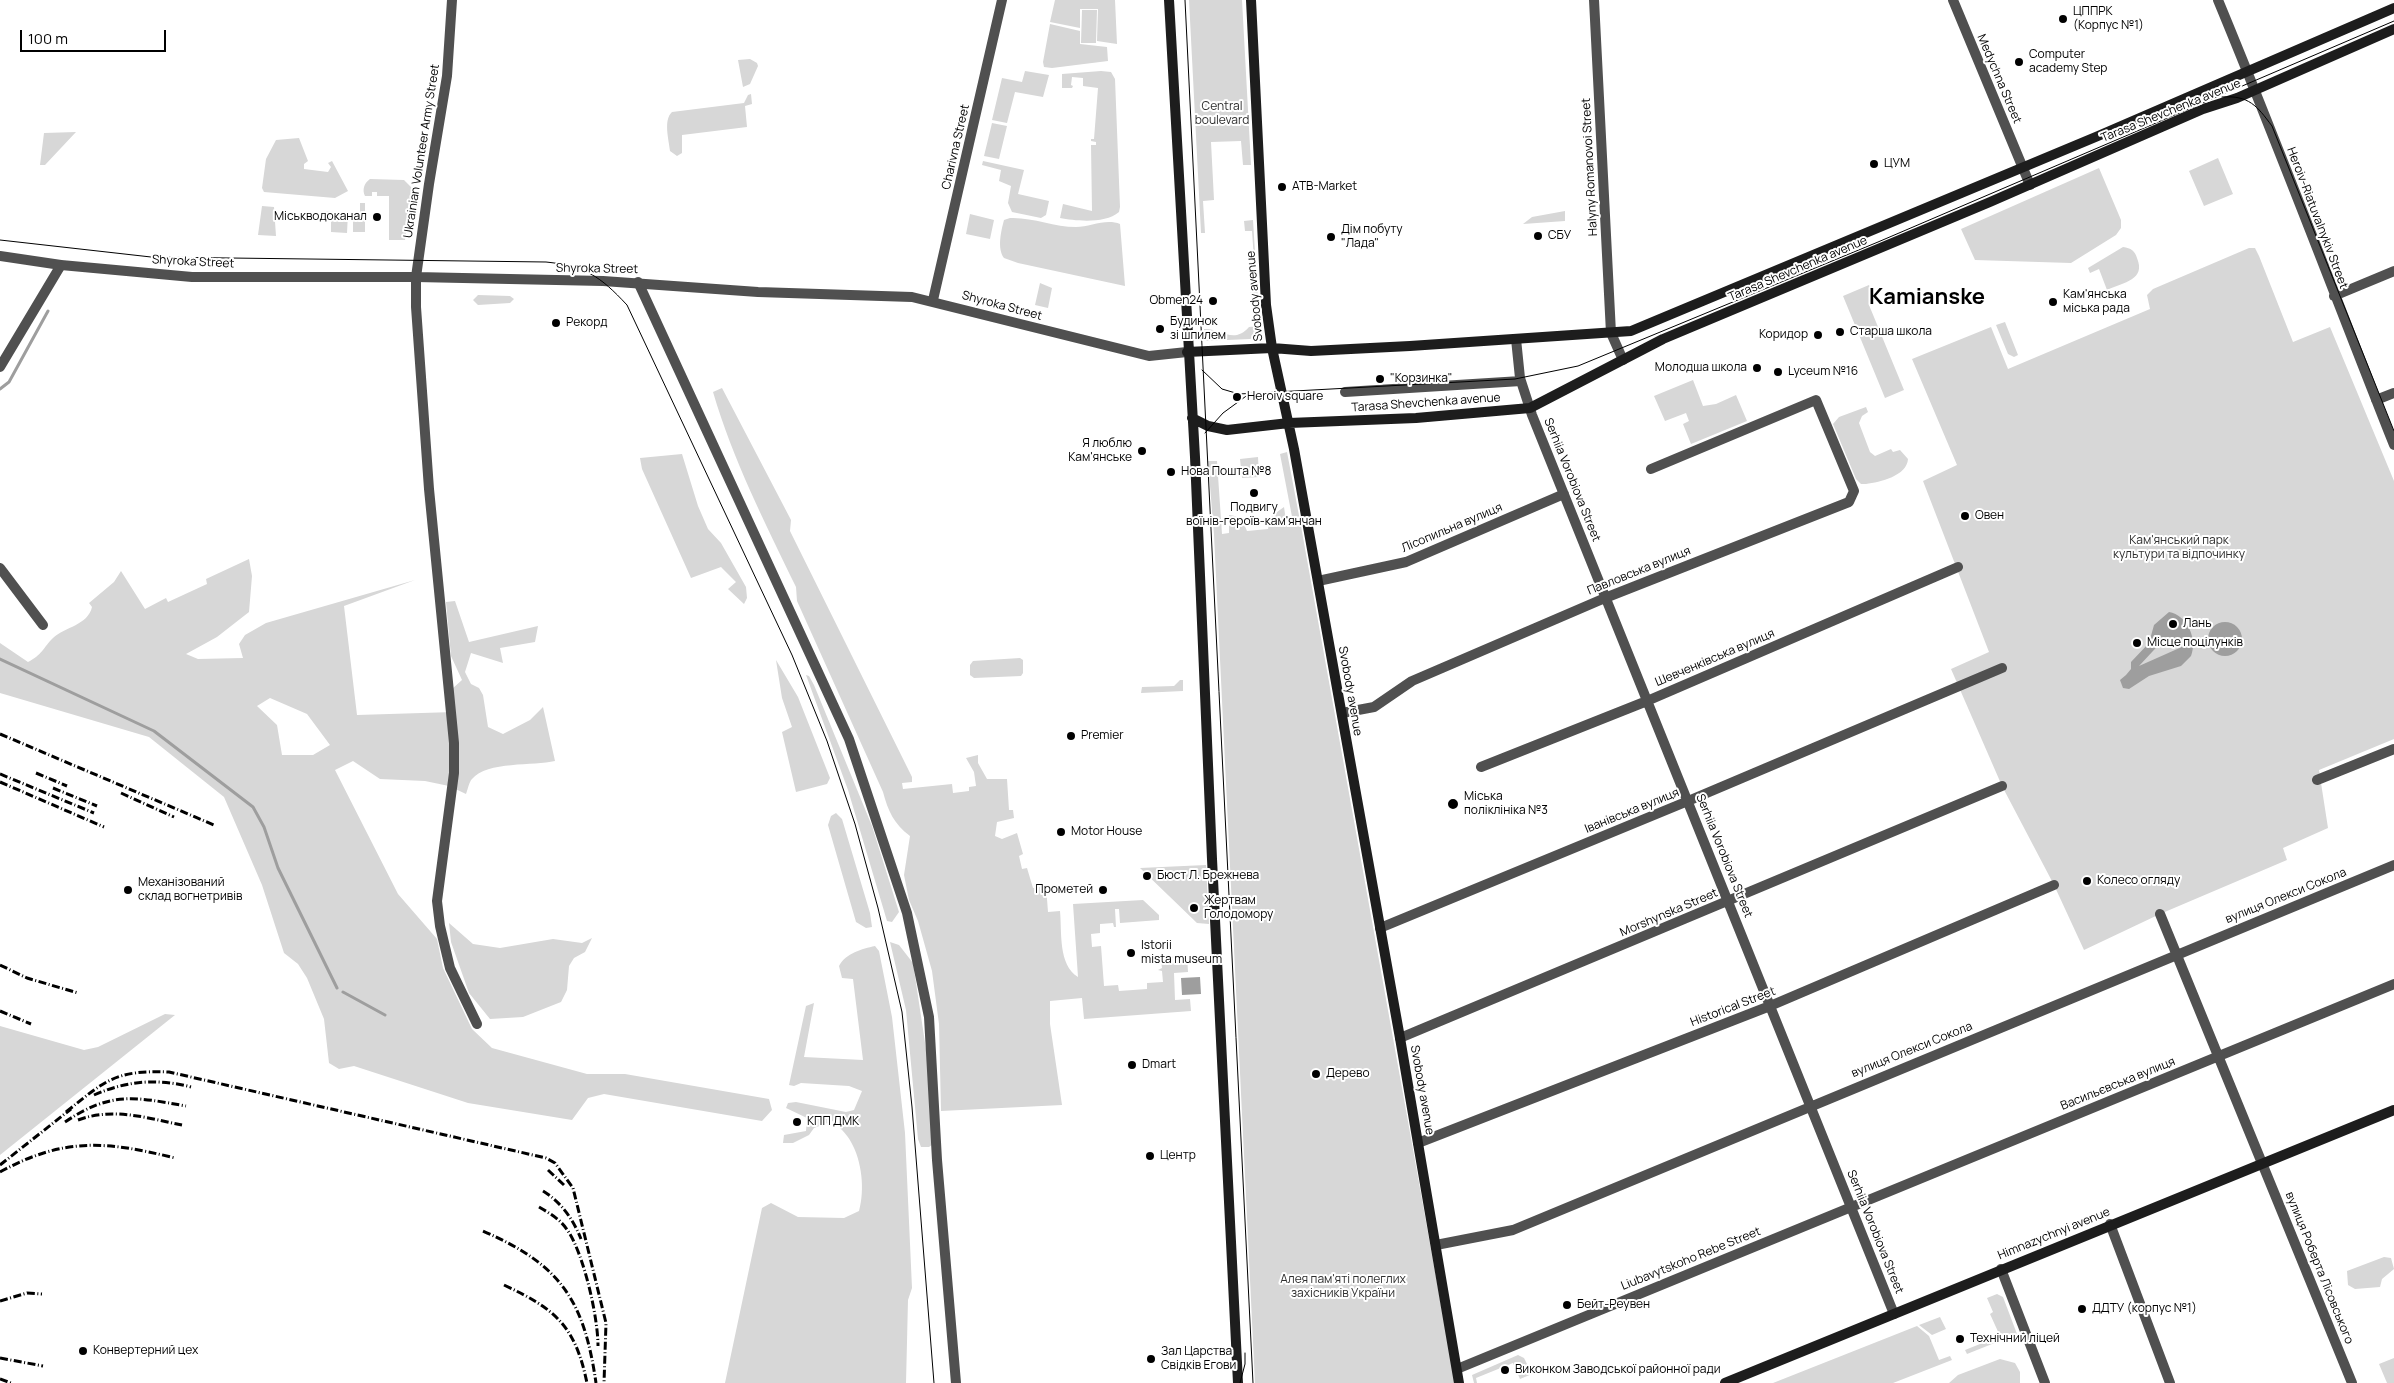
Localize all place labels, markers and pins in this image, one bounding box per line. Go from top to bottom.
place label: ЦППРК (Корпус №1) [2073,5,2144,33]
marker: ЦППРК (Корпус №1) [2057,13,2069,25]
place label: Computer academy Step [2029,48,2107,76]
marker: Computer academy Step [2013,56,2025,68]
place label: ЦУМ [1884,157,1910,171]
marker: ЦУМ [1868,158,1880,170]
place label: ATB-Market [1292,180,1357,194]
marker: ATB-Market [1276,181,1288,193]
place label: Міськводоканал [274,210,367,224]
marker: Міськводоканал [371,211,383,223]
place label: Дім побуту "Лада" [1341,223,1403,251]
place label: СБУ [1548,229,1571,243]
marker: СБУ [1532,230,1544,242]
marker: Дім побуту "Лада" [1325,231,1337,243]
place label: Кам'янська міська рада [2063,288,2130,316]
place label: Obmen24 [1149,294,1203,308]
marker: Obmen24 [1207,295,1219,307]
marker: Кам'янська міська рада [2047,296,2059,308]
place label: Будинок зі шпилем [1170,315,1226,343]
place label: Рекорд [566,316,607,330]
marker: Рекорд [550,317,562,329]
marker: Будинок зі шпилем [1154,323,1166,335]
place label: Старша школа [1850,325,1932,339]
marker: Старша школа [1834,326,1846,338]
place label: Коридор [1759,328,1808,342]
marker: Коридор [1812,329,1824,341]
place label: Молодша школа [1655,361,1747,375]
marker: Молодша школа [1751,362,1763,374]
place label: Lyceum №16 [1788,365,1858,379]
marker: Lyceum №16 [1772,366,1784,378]
place label: "Корзинка" [1390,372,1452,386]
marker: "Корзинка" [1374,373,1386,385]
place label: Heroiv square [1247,390,1323,404]
marker: Heroiv square [1231,391,1243,403]
place label: Я люблю Кам'янське [1068,437,1132,465]
marker: Я люблю Кам'янське [1136,445,1148,457]
place label: Нова Пошта №8 [1181,465,1271,479]
marker: Нова Пошта №8 [1165,466,1177,478]
marker: Подвигу воїнів-героїв-кам'янчан [1248,487,1260,499]
place label: Подвигу воїнів-героїв-кам'янчан [1186,501,1322,529]
place label: Овен [1975,509,2004,523]
marker: Овен [1959,510,1971,522]
place label: Лань [2183,617,2212,631]
marker: Лань [2167,618,2179,630]
place label: Місце поцілунків [2147,636,2243,650]
marker: Місце поцілунків [2131,637,2143,649]
place label: Premier [1081,729,1124,743]
marker: Premier [1065,730,1077,742]
place label: Міська поліклініка №3 [1464,790,1548,818]
marker: Міська поліклініка №3 [1446,797,1460,811]
place label: Motor House [1071,825,1142,839]
marker: Motor House [1055,826,1067,838]
place label: Бюст Л. Брежнева [1157,869,1259,883]
marker: Бюст Л. Брежнева [1141,870,1153,882]
place label: Колесо огляду [2097,874,2180,888]
marker: Колесо огляду [2081,875,2093,887]
place label: Механізований склад вогнетривів [138,876,242,904]
place label: Прометей [1035,883,1093,897]
marker: Механізований склад вогнетривів [122,884,134,896]
marker: Прометей [1097,884,1109,896]
place label: Жертвам Голодомору [1204,894,1273,922]
marker: Жертвам Голодомору [1188,902,1200,914]
place label: Istorii mista museum [1141,939,1222,967]
marker: Istorii mista museum [1125,947,1137,959]
place label: Dmart [1142,1058,1176,1072]
marker: Dmart [1126,1059,1138,1071]
place label: Дерево [1326,1067,1370,1081]
marker: Дерево [1310,1068,1322,1080]
place label: КПП ДМК [807,1115,859,1129]
marker: КПП ДМК [791,1116,803,1128]
place label: Центр [1160,1149,1196,1163]
marker: Центр [1144,1150,1156,1162]
place label: Бейт-Реувен [1577,1298,1650,1312]
marker: Бейт-Реувен [1561,1299,1573,1311]
place label: ДДТУ (корпус №1) [2092,1302,2197,1316]
marker: ДДТУ (корпус №1) [2076,1303,2088,1315]
place label: Технічний ліцей [1970,1332,2060,1346]
marker: Технічний ліцей [1954,1333,1966,1345]
place label: Конвертерний цех [93,1344,198,1358]
marker: Конвертерний цех [77,1345,89,1357]
place label: Зал Царства Свiдкiв Егови [1161,1345,1236,1373]
marker: Зал Царства Свiдкiв Егови [1145,1353,1157,1365]
place label: Виконком Заводської районної ради [1515,1363,1721,1377]
marker: Виконком Заводської районної ради [1499,1364,1511,1376]

